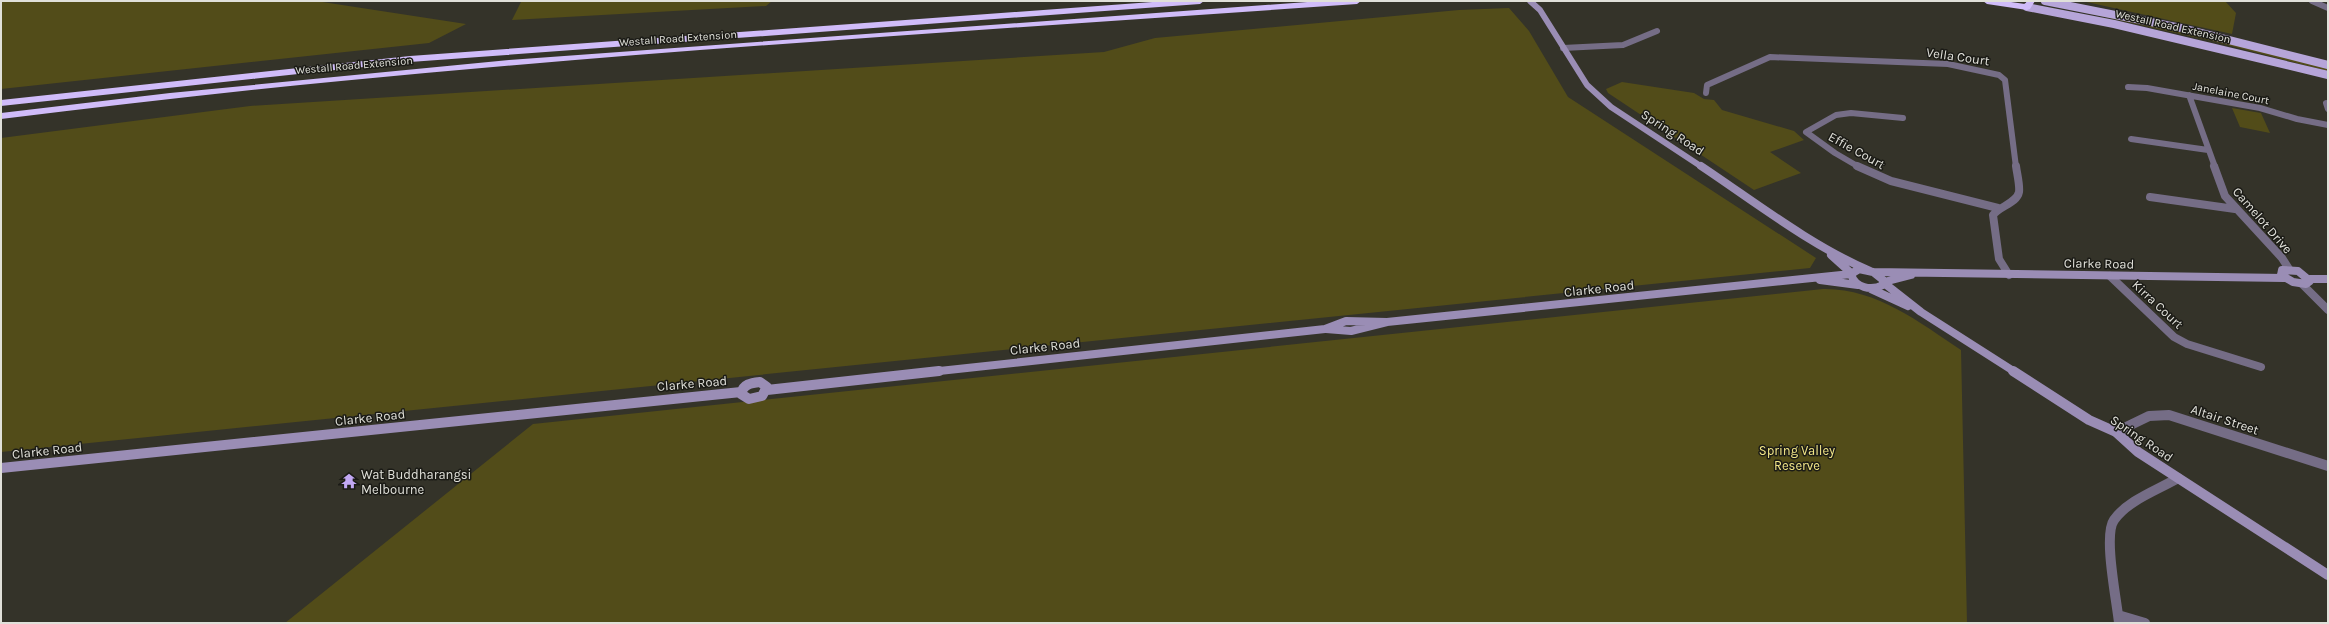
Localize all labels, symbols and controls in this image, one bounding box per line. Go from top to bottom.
street label: Westall Road Extension [2114,7,2232,46]
street label: Westall Road Extension [619,28,737,49]
street label: Vella Court [1925,45,1991,68]
street label: Westall Road Extension [295,54,413,77]
street label: Janelaine Court [2192,80,2270,107]
street label: Spring Road [1638,106,1707,158]
street label: Effie Court [1826,129,1888,172]
street label: Camelot Drive [2230,184,2296,257]
street label: Clarke Road [2064,255,2134,272]
street label: Clarke Road [1563,277,1635,300]
street label: Kirra Court [2129,277,2186,332]
street label: Clarke Road [1009,335,1081,358]
street label: Clarke Road [656,373,728,394]
street label: Altair Street [2189,401,2261,438]
street label: Clarke Road [334,406,406,429]
street label: Spring Road [2108,412,2176,465]
street label: Clarke Road [11,439,83,462]
park label: Spring Valley Reserve [1759,443,1835,473]
place label: Wat Buddharangsi Melbourne [361,467,471,497]
temple icon: Wat Buddharangsi Melbourne [340,472,358,490]

